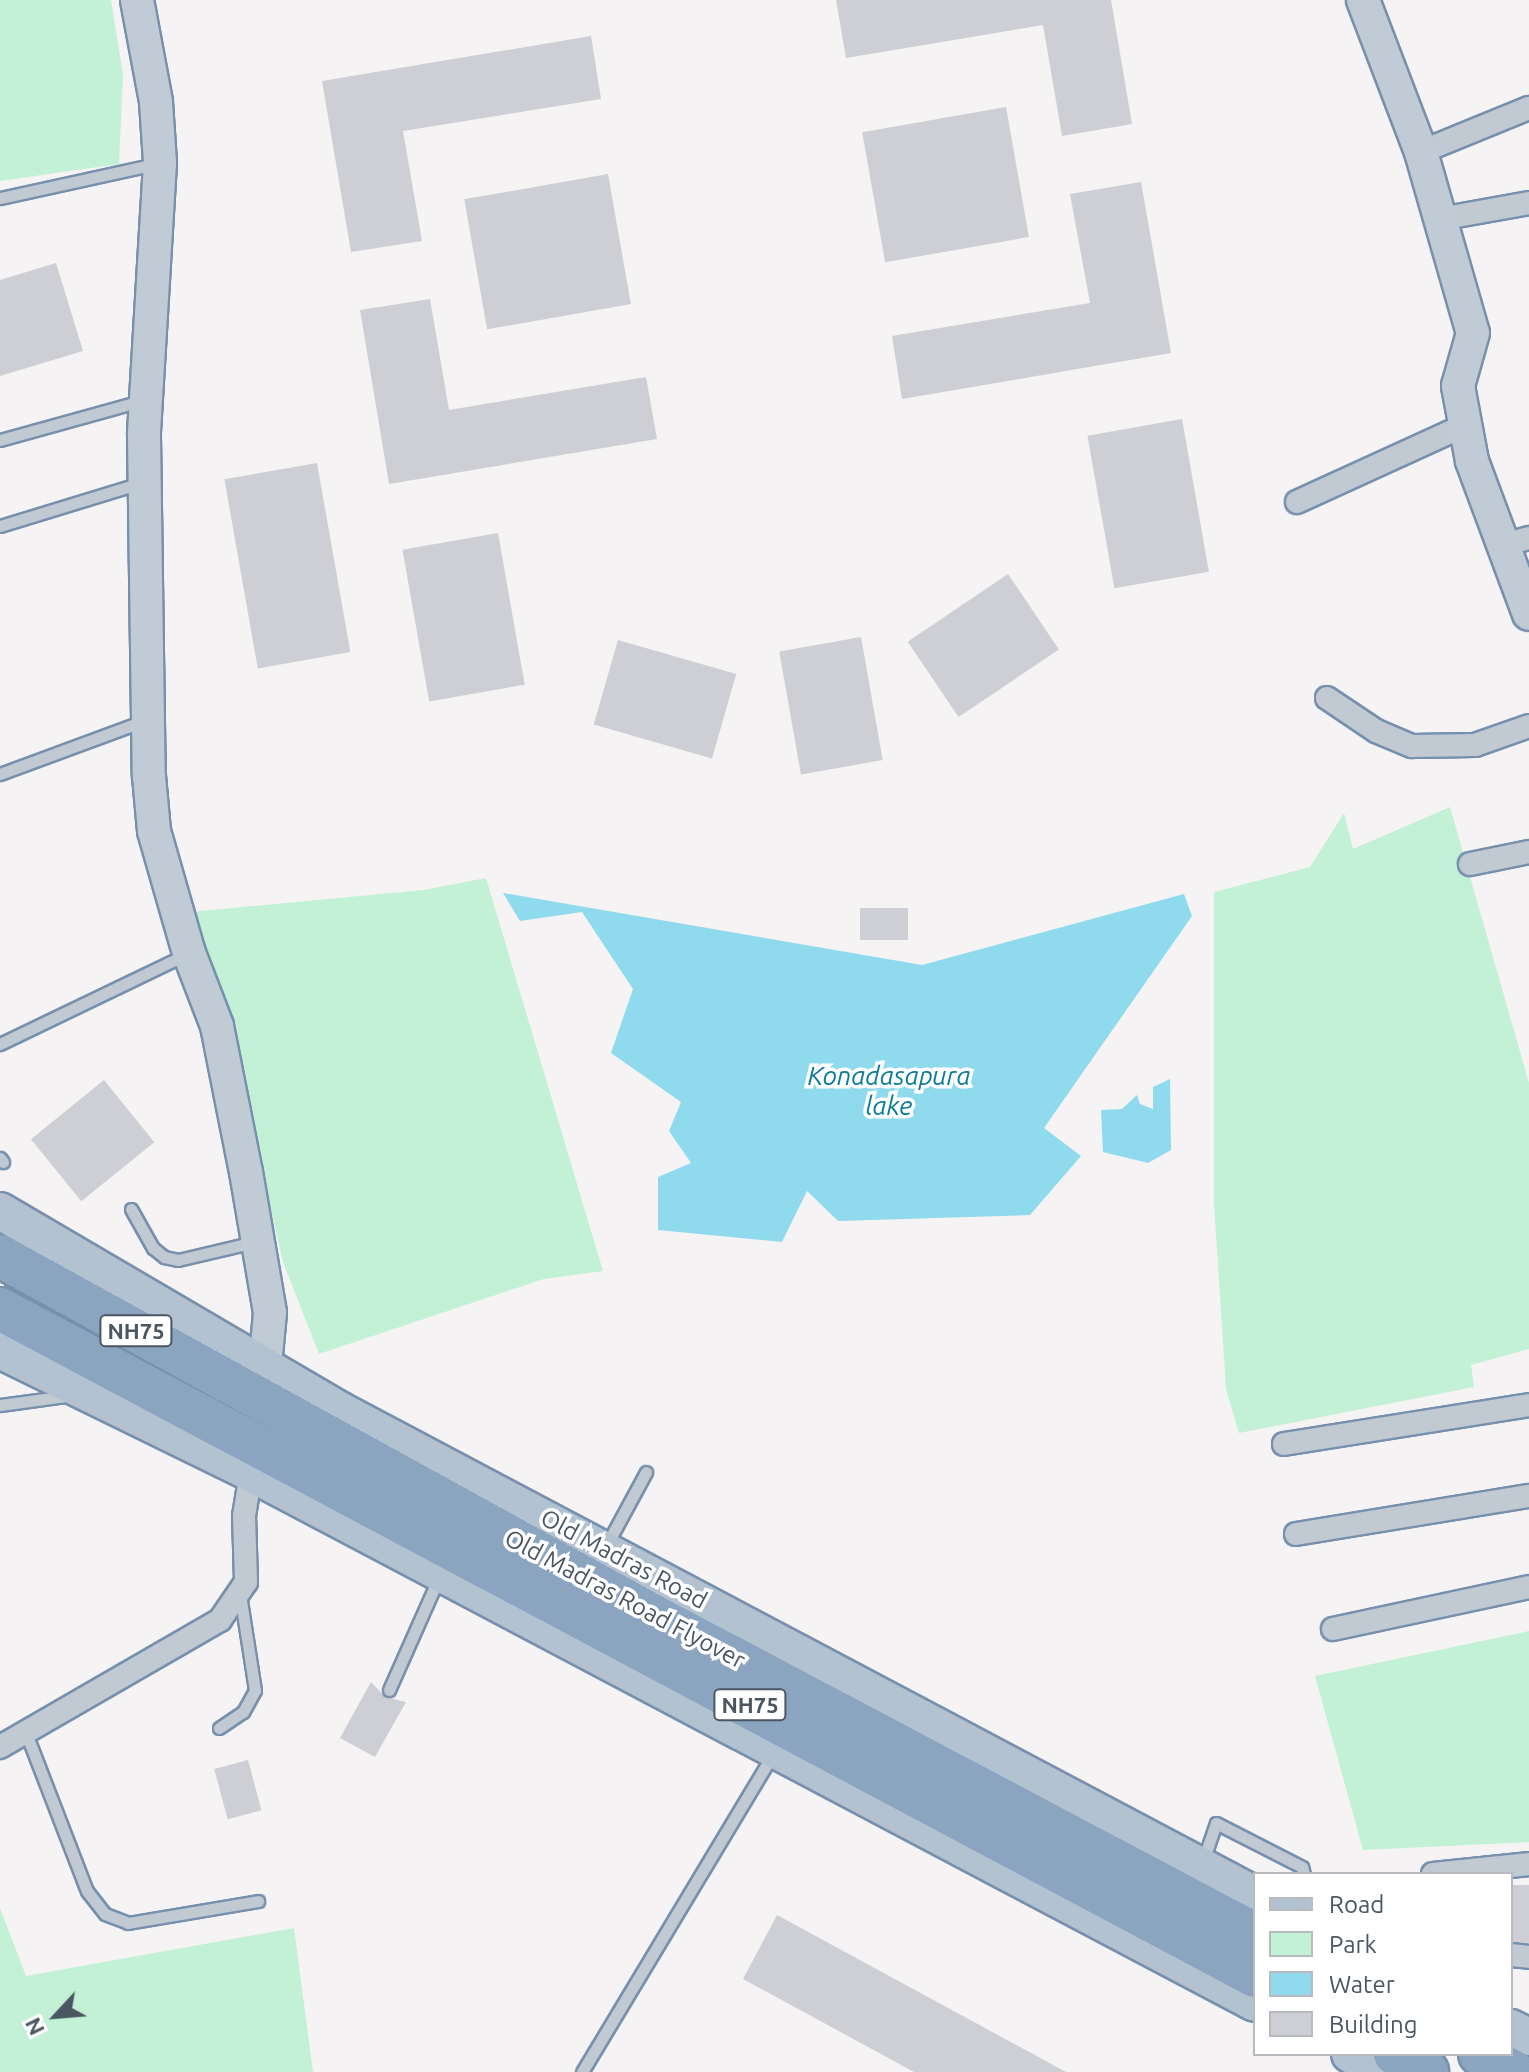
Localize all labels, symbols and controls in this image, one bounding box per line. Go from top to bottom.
water label: Konadasapura lake [808,1060,970,1122]
road number: NH75 [98,1313,174,1349]
street label: Old Madras Road [536,1503,712,1615]
street label: Old Madras Road Flyover [500,1523,750,1675]
road number: NH75 [712,1687,788,1723]
legend [1253,1872,1513,2056]
text: Road [1329,1891,1384,1918]
text: Park [1329,1931,1377,1958]
text: Water [1329,1971,1395,1998]
north arrow [16,1976,96,2056]
text: Building [1329,2011,1417,2038]
text: N [19,2014,49,2040]

